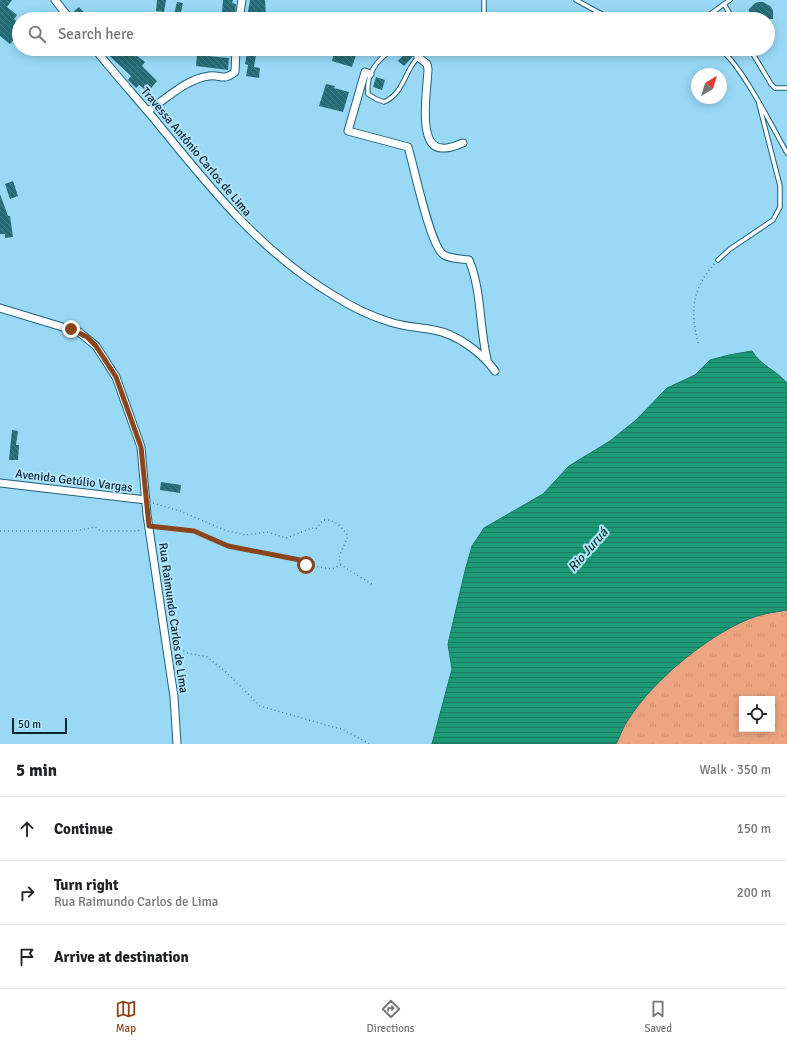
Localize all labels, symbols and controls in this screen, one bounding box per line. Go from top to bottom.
search box [12,12,775,56]
icon: search [26,23,48,45]
text: Search here [58,25,134,43]
north arrow [691,68,727,104]
street label: Travessa Antônio Carlos de Lima [138,84,254,220]
route end [62,320,80,338]
street label: Avenida Getúlio Vargas [15,466,133,496]
water label: Rio Juruá [565,524,612,575]
street label: Rua Raimundo Carlos de Lima [155,542,191,694]
route start [297,556,315,574]
map controls [739,696,775,732]
button: locate [739,696,775,732]
scale bar [12,716,67,735]
text: 50 m [18,718,41,731]
text: 5 min [16,760,57,781]
text: Walk · 350 m [700,762,771,778]
icon: ahead [16,818,38,840]
text: Continue [54,820,113,838]
text: 150 m [737,821,771,837]
text: Turn right [54,876,119,894]
icon: right [16,882,38,904]
text: 200 m [737,885,771,901]
text: Rua Raimundo Carlos de Lima [54,894,218,910]
icon: arrive [16,946,38,968]
text: Arrive at destination [54,948,189,966]
tab: Map [115,998,137,1035]
tab: Directions [367,998,415,1035]
tab: Saved [644,998,672,1035]

